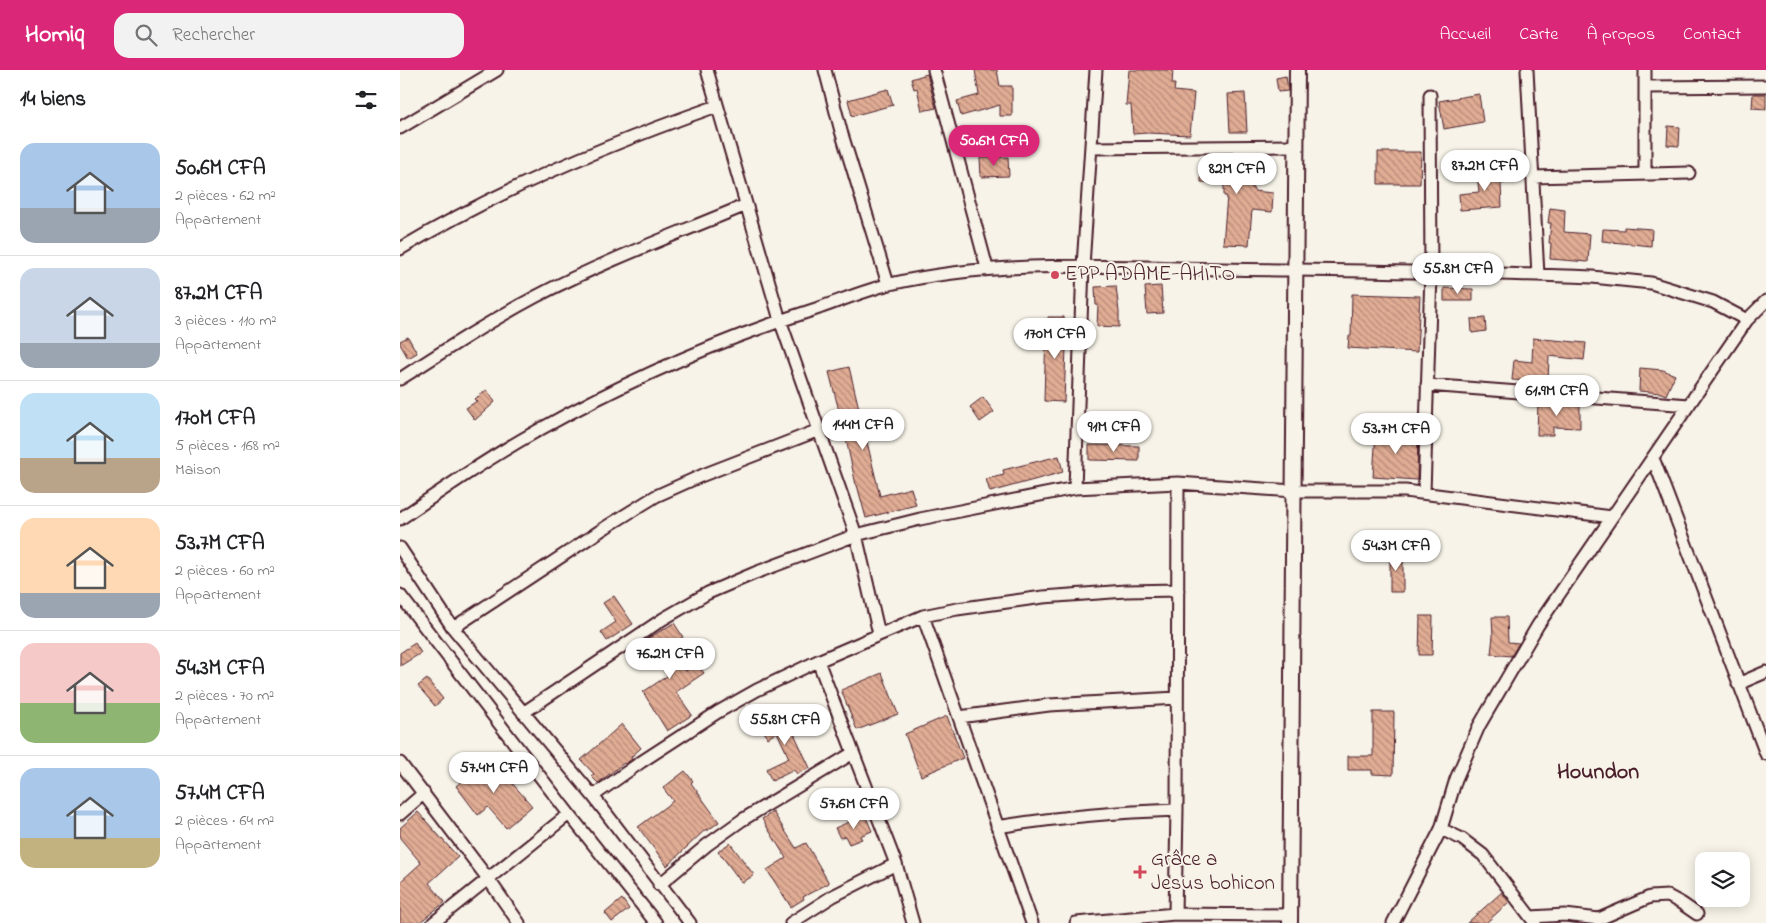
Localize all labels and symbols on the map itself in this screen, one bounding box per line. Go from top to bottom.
pin: 50.6M CFA [937,124,1051,167]
pin: 87.2M CFA [1428,150,1542,192]
pin: 82M CFA [1191,152,1283,195]
pin: 55.8M CFA [1401,252,1515,295]
place label: EPP ADAME-AHITO [1065,260,1235,290]
marker: EPP ADAME-AHITO [1049,269,1061,281]
pin: 170M CFA [1003,318,1107,360]
pin: 61.9M CFA [1500,374,1614,417]
pin: 144M CFA [811,408,915,451]
pin: 91M CFA [1068,410,1160,453]
pin: 53.7M CFA [1339,412,1453,455]
pin: 54.3M CFA [1339,530,1453,572]
pin: 76.2M CFA [613,638,727,680]
pin: 55.8M CFA [728,704,842,746]
pin: 57.4M CFA [437,752,551,794]
district label: Houndon [1557,757,1639,789]
pin: 57.6M CFA [797,788,911,830]
place label: Grâce a Jesus bohicon [1151,845,1275,899]
marker: Grâce a Jesus bohicon [1133,865,1147,879]

